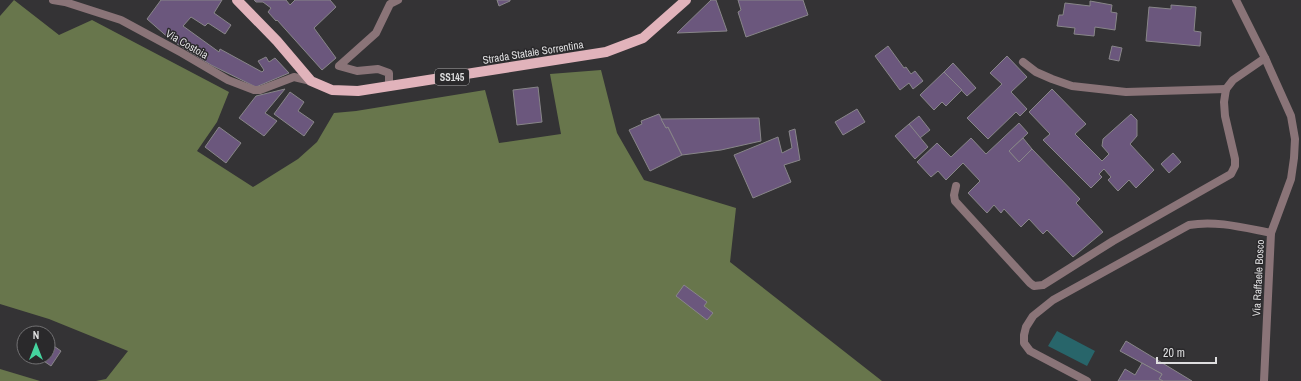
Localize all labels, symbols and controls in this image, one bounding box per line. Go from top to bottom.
street label: Via Costoia [163,26,211,62]
street label: Strada Statale Sorrentina [482,37,584,67]
road number: SS145 [435,69,469,85]
street label: Via Raffaele Bosco [1249,239,1267,317]
north arrow [16,325,56,365]
text: N [33,328,39,342]
scale bar [1157,339,1216,365]
text: 20 m [1163,345,1185,361]

